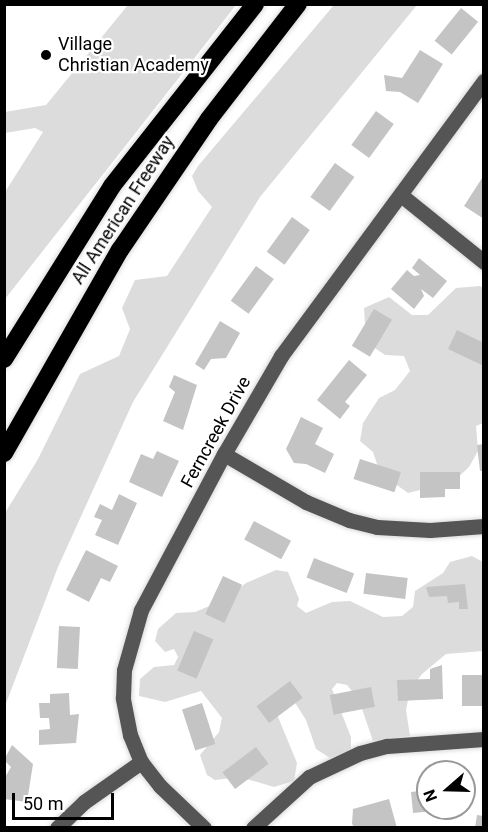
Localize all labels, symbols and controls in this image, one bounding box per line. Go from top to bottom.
place label: Village Christian Academy [58,34,209,76]
marker: Village Christian Academy [39,48,53,62]
street label: All American Freeway [67,132,179,288]
street label: Ferncreek Drive [177,373,255,491]
north arrow [416,760,476,820]
scale bar [15,781,117,819]
text: N [420,787,441,804]
text: 50 m [23,793,63,814]

